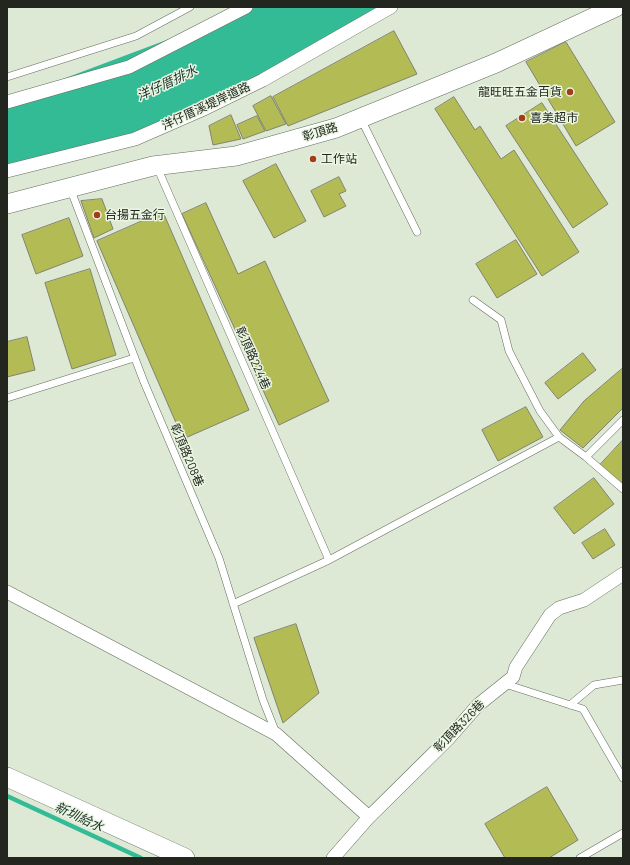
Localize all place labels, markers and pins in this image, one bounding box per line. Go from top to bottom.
place label: 龍旺旺五金百貨 [478,85,562,99]
marker: 龍旺旺五金百貨 [565,87,575,97]
place label: 喜美超市 [530,111,578,125]
marker: 喜美超市 [517,113,527,123]
place label: 工作站 [321,152,357,166]
marker: 工作站 [308,154,318,164]
place label: 台揚五金行 [105,208,165,222]
marker: 台揚五金行 [92,210,102,220]

